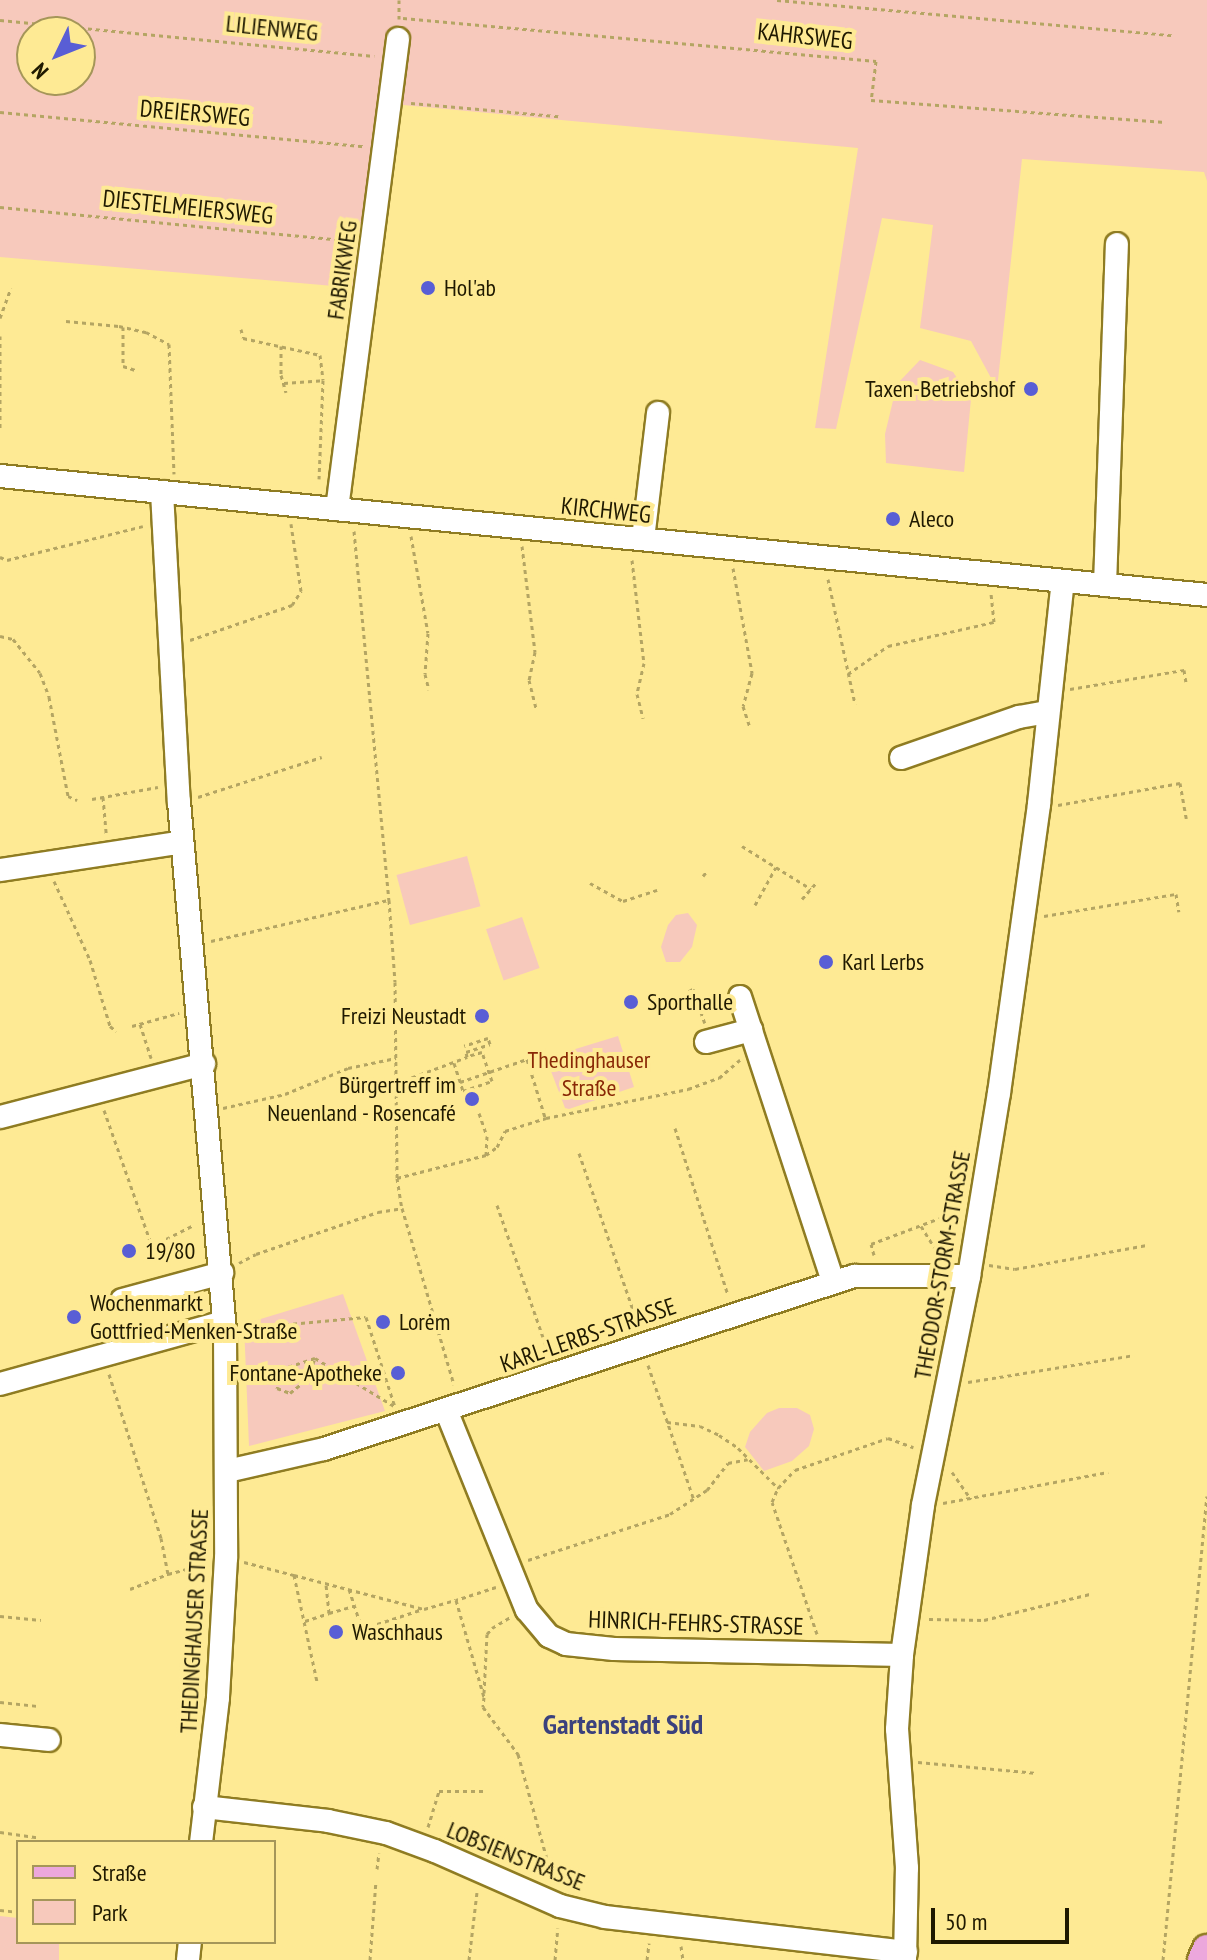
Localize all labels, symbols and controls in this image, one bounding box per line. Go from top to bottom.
street label: LILIENWEG [224,9,320,47]
north arrow [16,16,96,96]
street label: KAHRSWEG [756,17,854,55]
text: N [26,57,54,85]
street label: DREIERSWEG [139,94,251,132]
street label: DIESTELMEIERSWEG [101,184,275,230]
street label: FABRIKWEG [321,219,363,321]
place label: Hol'ab [444,274,496,302]
marker: Hol'ab [419,279,437,297]
place label: Taxen-Betriebshof [865,375,1015,403]
marker: Taxen-Betriebshof [1022,380,1040,398]
street label: KIRCHWEG [560,491,652,529]
place label: Aleco [909,505,954,533]
marker: Aleco [884,510,902,528]
place label: Karl Lerbs [842,948,924,976]
marker: Karl Lerbs [817,953,835,971]
place label: Sporthalle [647,988,733,1016]
marker: Sporthalle [622,993,640,1011]
place label: Freizi Neustadt [341,1002,466,1030]
marker: Freizi Neustadt [473,1007,491,1025]
park label: Thedinghauser Straße [528,1046,650,1102]
place label: Bürgertreff im Neuenland - Rosencafé [265,1071,456,1127]
marker: Bürgertreff im Neuenland - Rosencafé [463,1090,481,1108]
street label: THEODOR-STORM-STRASSE [908,1148,976,1382]
place label: 19/80 [145,1237,195,1265]
marker: 19/80 [120,1242,138,1260]
place label: Wochenmarkt Gottfried-Menken-Straße [90,1289,298,1345]
street label: KARL-LERBS-STRASSE [496,1291,680,1379]
marker: Wochenmarkt Gottfried-Menken-Straße [65,1308,83,1326]
place label: Lorėm [399,1308,450,1336]
marker: Lorėm [374,1313,392,1331]
place label: Fontane-Apotheke [229,1359,382,1387]
marker: Fontane-Apotheke [389,1364,407,1382]
street label: THEDINGHAUSER STRASSE [174,1508,214,1734]
street label: HINRICH-FEHRS-STRASSE [588,1605,804,1641]
place label: Waschhaus [352,1618,443,1646]
marker: Waschhaus [327,1623,345,1641]
district label: Gartenstadt Süd [543,1707,703,1741]
street label: LOBSIENSTRASSE [443,1815,589,1897]
legend [16,1840,276,1944]
text: Straße [92,1857,147,1888]
scale bar [935,1892,1073,1942]
text: Park [92,1897,128,1928]
text: 50 m [945,1906,987,1937]

